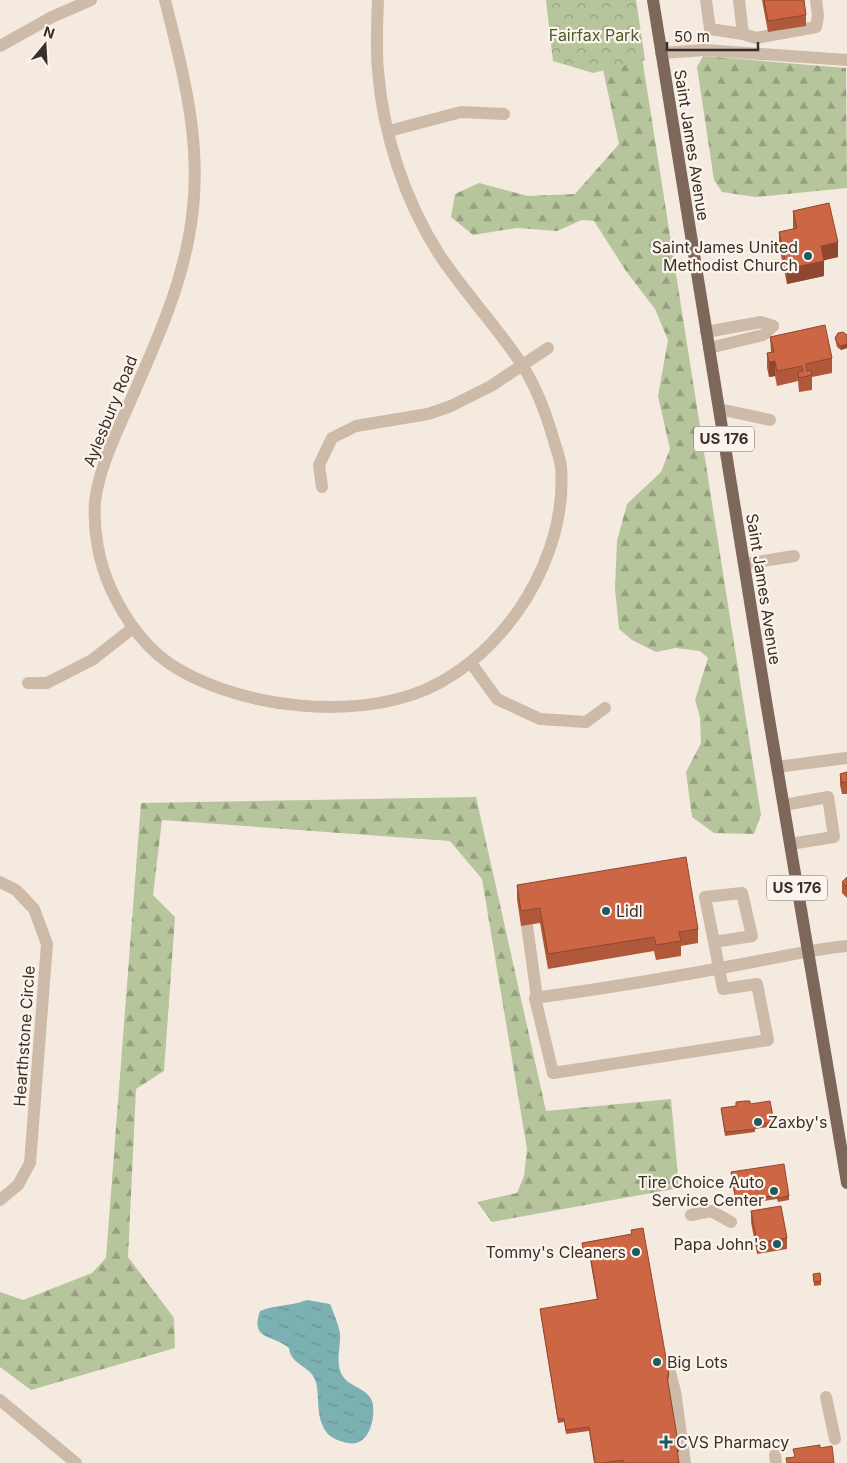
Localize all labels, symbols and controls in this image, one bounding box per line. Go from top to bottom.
north arrow [20,20,70,70]
scale bar [667,20,758,52]
text: N [41,22,57,42]
park label: Fairfax Park [549,25,639,45]
text: 50 m [674,27,710,46]
street label: Saint James Avenue [670,68,714,222]
place label: Saint James United Methodist Church [652,237,798,275]
marker: Saint James United Methodist Church [802,250,814,262]
street label: Aylesbury Road [79,352,141,470]
road number: US 176 [694,426,754,452]
street label: Saint James Avenue [742,512,786,666]
road number: US 176 [767,876,827,900]
place label: Lidl [616,901,643,921]
marker: Lidl [600,905,612,917]
street label: Hearthstone Circle [9,965,39,1107]
place label: Zaxby's [768,1112,828,1132]
marker: Zaxby's [752,1116,764,1128]
place label: Tire Choice Auto Service Center [637,1172,764,1210]
marker: Tire Choice Auto Service Center [768,1185,780,1197]
place label: Papa John's [673,1234,767,1254]
marker: Papa John's [771,1238,783,1250]
place label: Tommy's Cleaners [486,1242,626,1262]
marker: Tommy's Cleaners [630,1246,642,1258]
place label: Big Lots [667,1352,728,1372]
marker: Big Lots [651,1356,663,1368]
place label: CVS Pharmacy [676,1432,789,1452]
marker: CVS Pharmacy [660,1436,672,1448]

